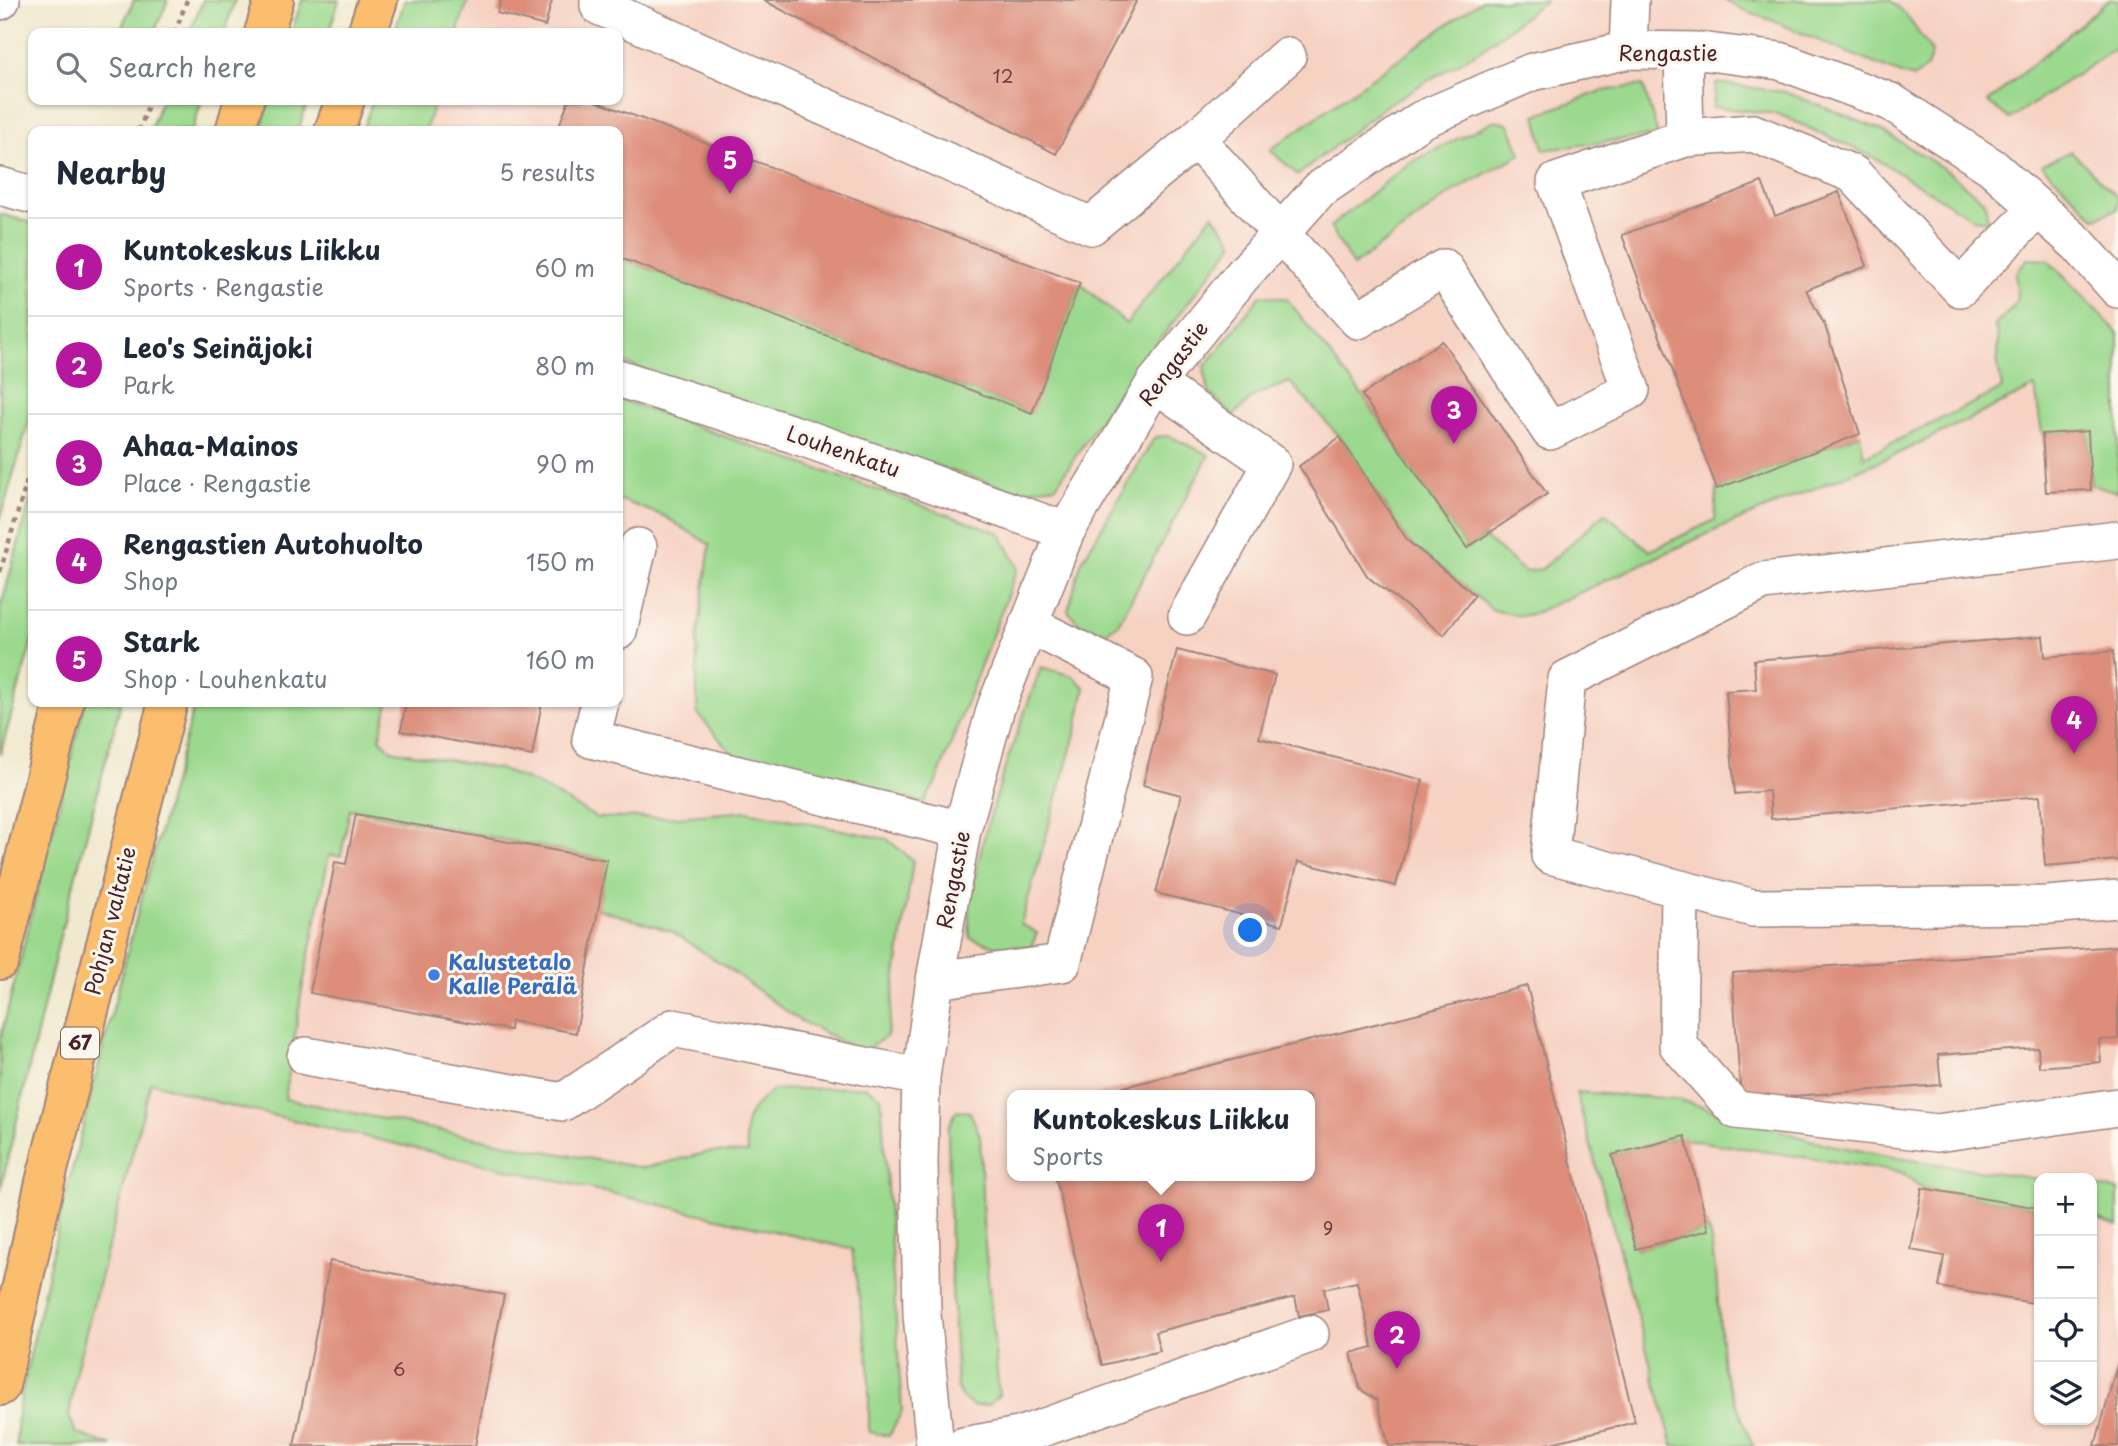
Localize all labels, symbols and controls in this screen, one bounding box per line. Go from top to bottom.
search box [28,28,623,105]
street label: Rengastie [1618,36,1718,68]
text: Search here [108,47,257,86]
icon: search [52,48,90,86]
house number: 12 [993,62,1013,89]
pin: 5 [707,136,753,194]
text: Nearby [56,149,166,194]
text: 5 results [499,154,595,189]
text: Kuntokeskus Liikku [123,230,381,269]
text: 1 [74,250,85,285]
text: 60 m [535,250,595,285]
text: Sports · Rengastie [123,269,324,304]
street label: Rengastie [1130,313,1215,412]
text: Leo's Seinäjoki [123,328,313,367]
text: 2 [71,348,87,383]
text: 80 m [535,348,595,383]
text: Park [123,367,174,402]
pin: 3 [1431,386,1477,444]
street label: Louhenkatu [783,416,905,484]
text: Ahaa-Mainos [123,426,298,465]
text: 3 [71,446,87,481]
text: 90 m [536,446,595,481]
text: Place · Rengastie [123,465,311,500]
text: Rengastien Autohuolto [123,524,423,563]
text: 4 [71,544,87,579]
text: 150 m [526,544,595,579]
text: Shop [123,563,178,598]
text: Stark [123,622,200,661]
text: 5 [72,642,86,677]
text: 160 m [526,642,595,677]
text: Shop · Louhenkatu [123,661,327,696]
pin: 4 [2051,696,2097,754]
street label: Rengastie [927,828,977,931]
street label: Pohjan valtatie [75,843,143,998]
your location [1233,913,1267,947]
place label: Kalustetalo Kalle Perälä [448,945,577,1001]
marker: Kalustetalo Kalle Perälä [426,967,442,983]
road number: 67 [61,1028,99,1058]
popup [1007,1090,1315,1181]
text: Kuntokeskus Liikku [1032,1099,1290,1138]
text: Sports [1032,1138,1103,1173]
map controls [2034,1173,2097,1425]
button: + [2034,1173,2097,1236]
pin: 1 [1138,1204,1184,1262]
house number: 9 [1323,1214,1333,1241]
button: − [2034,1236,2097,1299]
button: locate [2034,1299,2097,1362]
pin: 2 [1374,1311,1420,1369]
house number: 6 [393,1355,405,1382]
button: layers [2034,1362,2097,1425]

